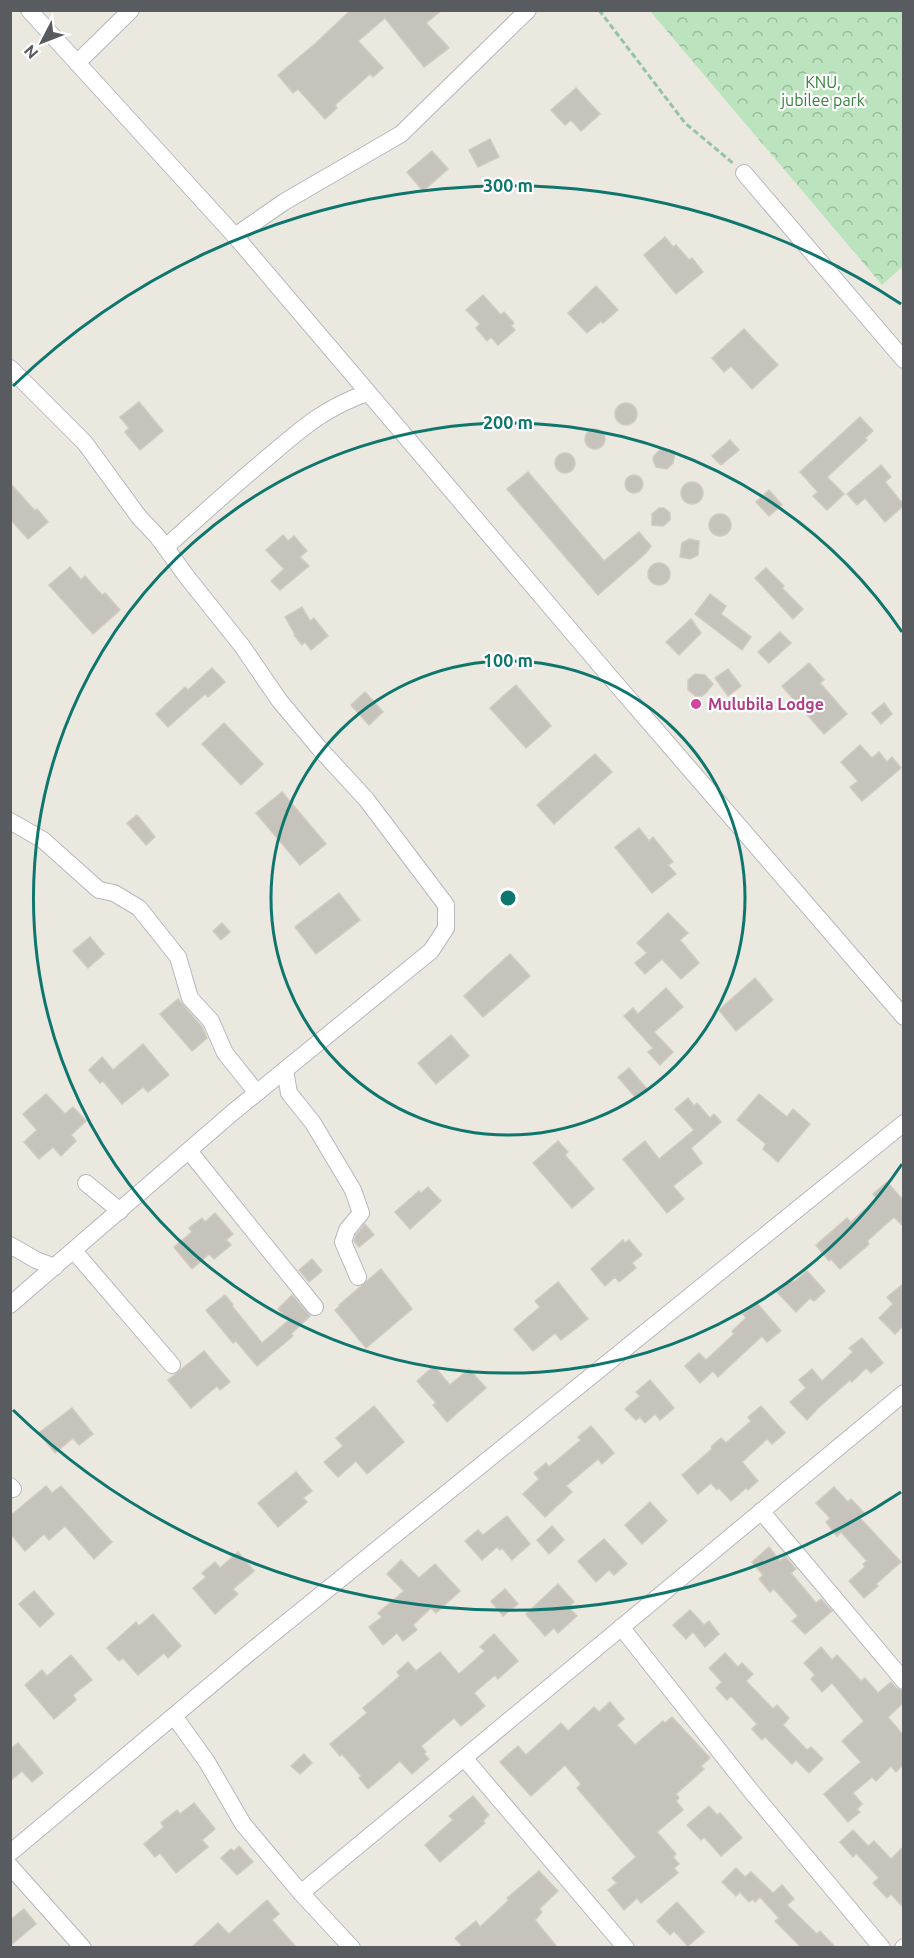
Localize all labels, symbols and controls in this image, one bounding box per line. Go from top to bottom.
north arrow [12,12,72,72]
text: N [20,42,42,62]
park label: KNU, jubilee park [779,73,865,109]
text: 300 m [483,175,533,195]
text: 200 m [483,412,533,432]
text: 100 m [483,650,533,670]
place label: Mulubila Lodge [708,695,824,713]
marker: Mulubila Lodge [689,697,703,711]
centre of rings [498,888,518,908]

